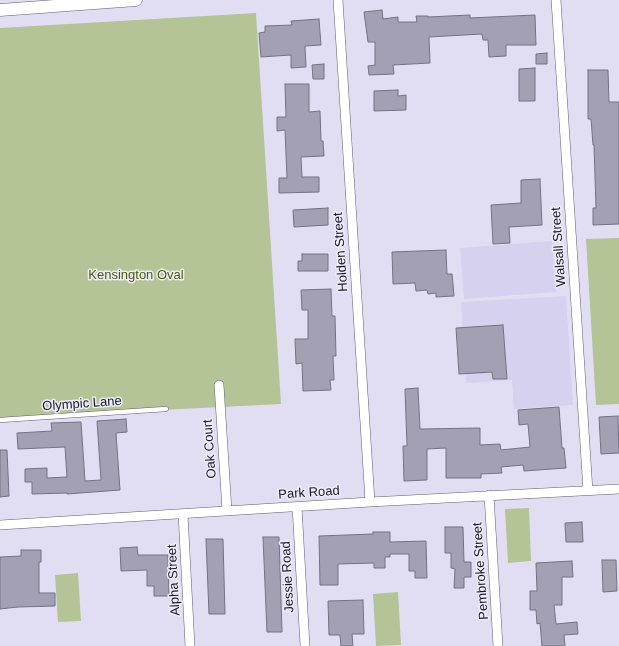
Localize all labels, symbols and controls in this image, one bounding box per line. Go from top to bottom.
street label: Walsall Street [548,207,570,287]
street label: Holden Street [330,212,352,292]
park label: Kensington Oval [88,267,184,283]
street label: Olympic Lane [42,393,122,415]
street label: Oak Court [200,419,220,479]
street label: Park Road [278,483,340,503]
street label: Pembroke Street [470,522,492,620]
street label: Jessie Road [278,541,298,613]
street label: Alpha Street [164,544,184,616]

